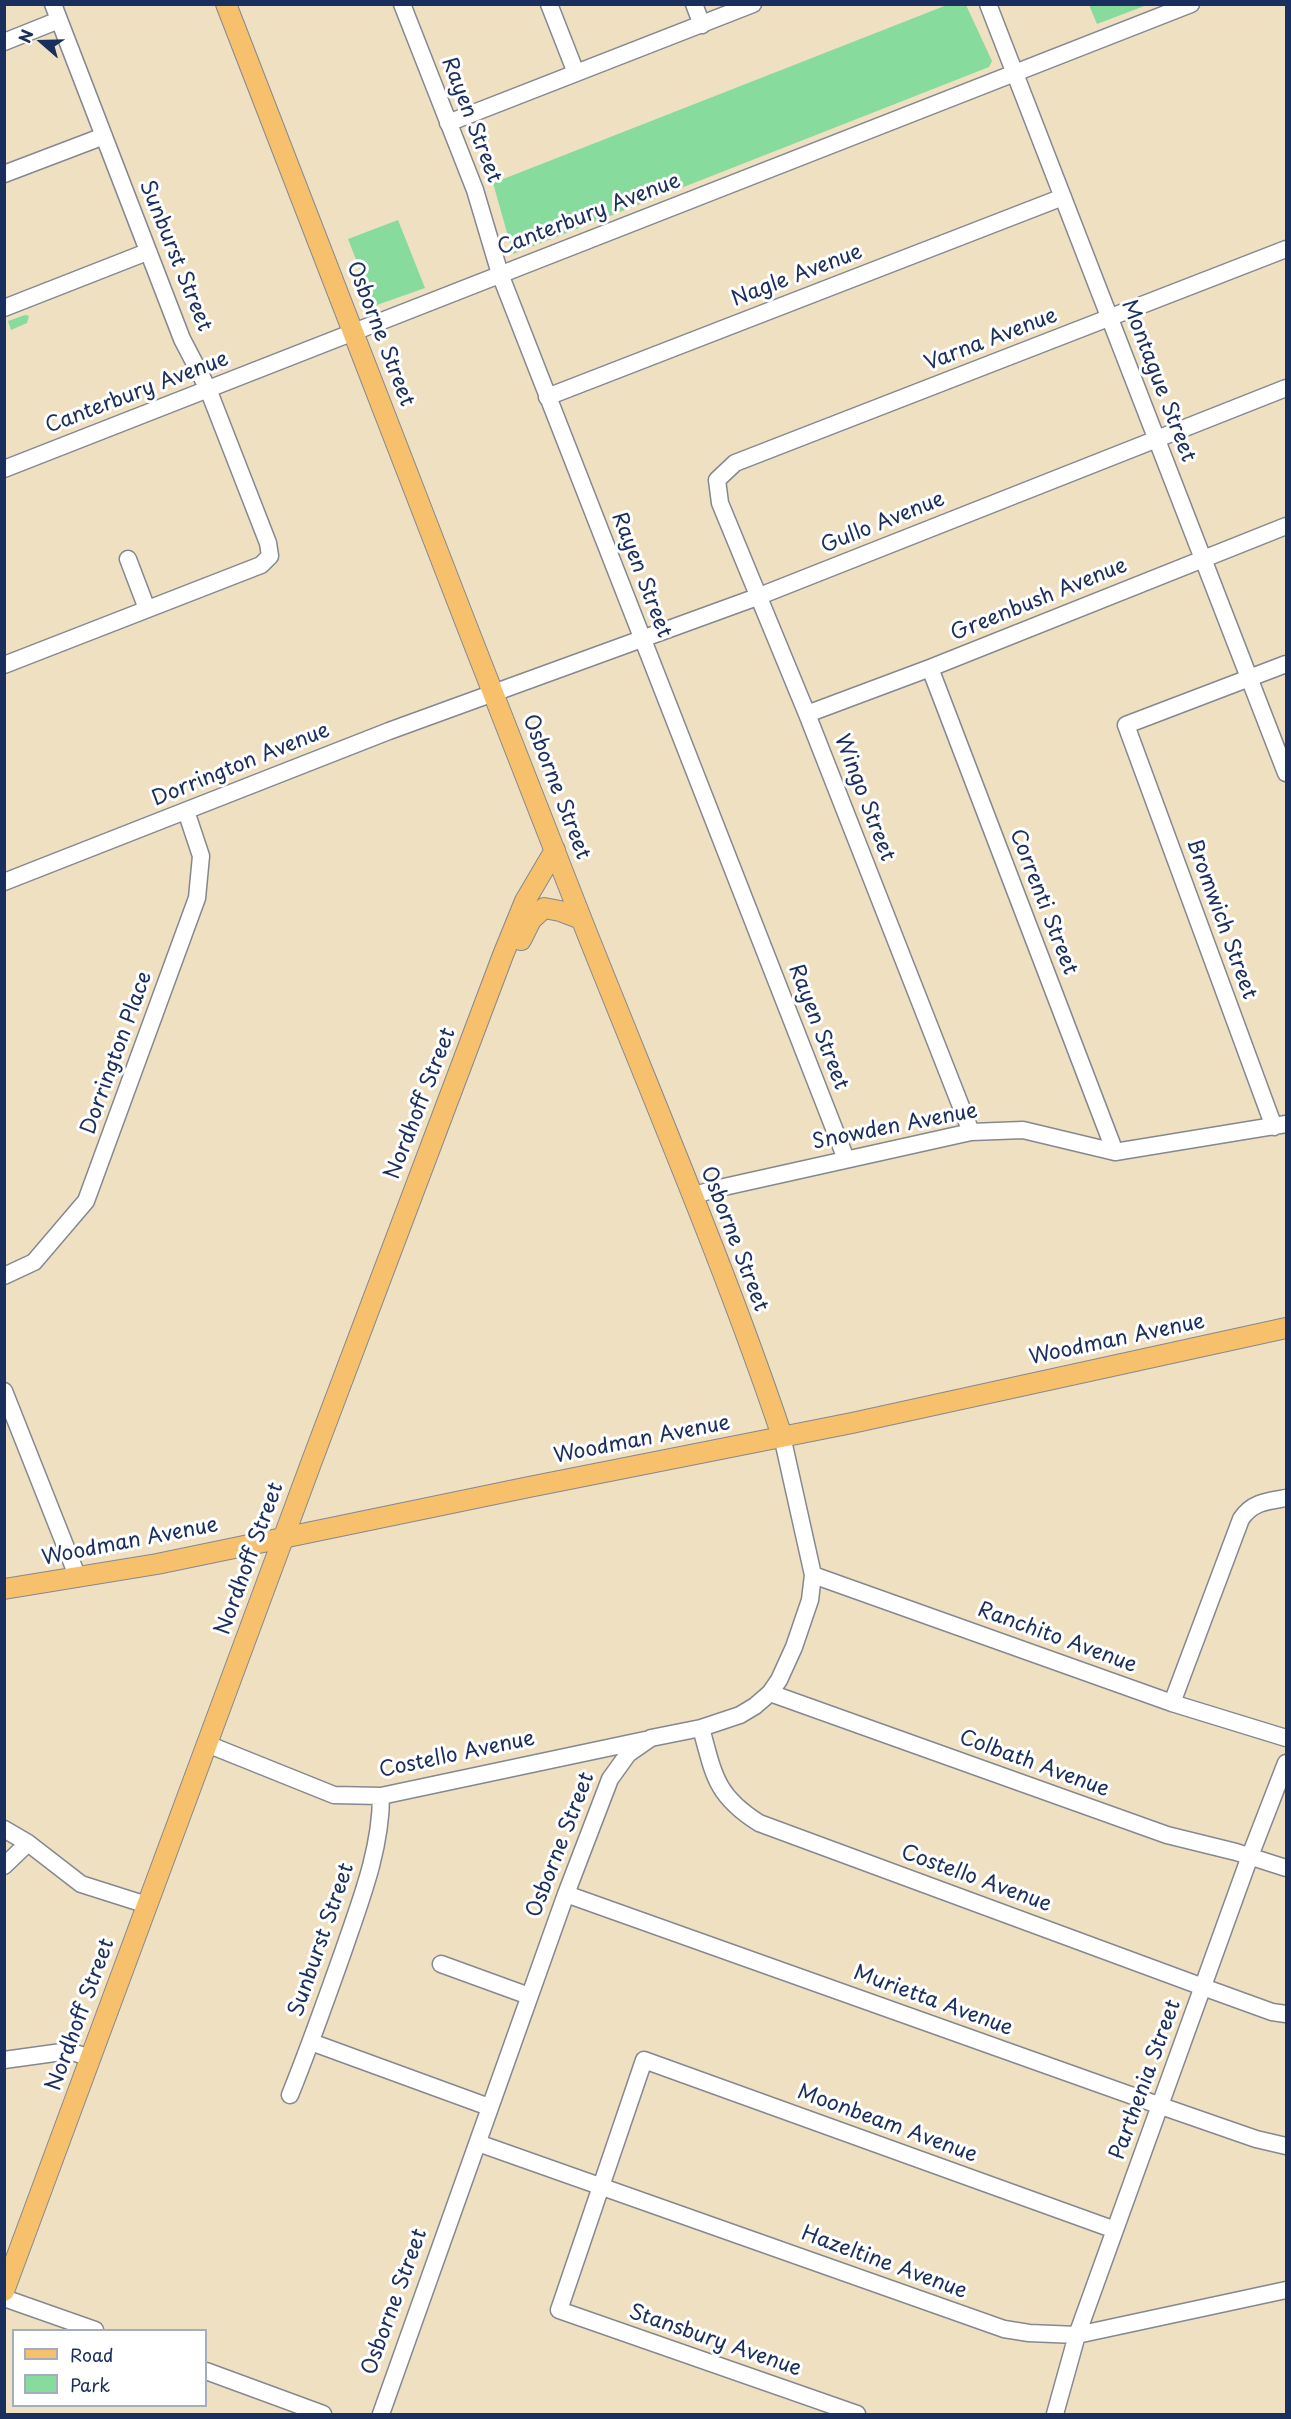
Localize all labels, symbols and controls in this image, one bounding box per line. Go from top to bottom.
north arrow [12,12,72,72]
text: N [12,26,39,46]
street label: Rayen Street [435,54,507,186]
street label: Canterbury Avenue [494,168,684,262]
street label: Sunburst Street [133,177,217,335]
street label: Nagle Avenue [728,240,866,312]
street label: Osborne Street [341,258,419,410]
street label: Montague Street [1115,296,1201,466]
street label: Varna Avenue [921,303,1061,377]
street label: Canterbury Avenue [42,346,232,440]
street label: Gullo Avenue [817,487,949,559]
street label: Rayen Street [605,509,677,641]
street label: Greenbush Avenue [947,553,1131,647]
street label: Osborne Street [517,711,595,863]
street label: Dorrington Avenue [148,718,334,812]
street label: Wingo Street [828,731,900,865]
street label: Correnti Street [1004,826,1082,978]
street label: Bromwich Street [1180,835,1262,1003]
street label: Rayen Street [782,961,854,1093]
street label: Dorrington Place [76,968,158,1138]
street label: Nordhoff Street [380,1024,462,1184]
street label: Snowden Avenue [810,1099,980,1155]
street label: Osborne Street [695,1163,773,1315]
street label: Woodman Avenue [1027,1309,1207,1371]
street label: Woodman Avenue [552,1411,732,1469]
street label: Nordhoff Street [211,1479,289,1639]
street label: Woodman Avenue [40,1513,220,1571]
street label: Ranchito Avenue [974,1598,1140,1678]
street label: Colbath Avenue [956,1725,1112,1803]
street label: Costello Avenue [377,1726,537,1784]
street label: Osborne Street [522,1769,600,1921]
street label: Costello Avenue [897,1840,1055,1918]
street label: Sunburst Street [284,1860,360,2020]
street label: Nordhoff Street [42,1935,120,2095]
street label: Murietta Avenue [850,1961,1016,2041]
street label: Parthenia Street [1105,1996,1187,2164]
street label: Moonbeam Avenue [794,2080,980,2168]
street label: Hazeltine Avenue [798,2221,970,2305]
street label: Osborne Street [357,2226,433,2378]
street label: Stansbury Avenue [626,2300,804,2382]
legend [12,2329,207,2407]
text: Road [70,2341,114,2368]
text: Park [70,2371,110,2398]

